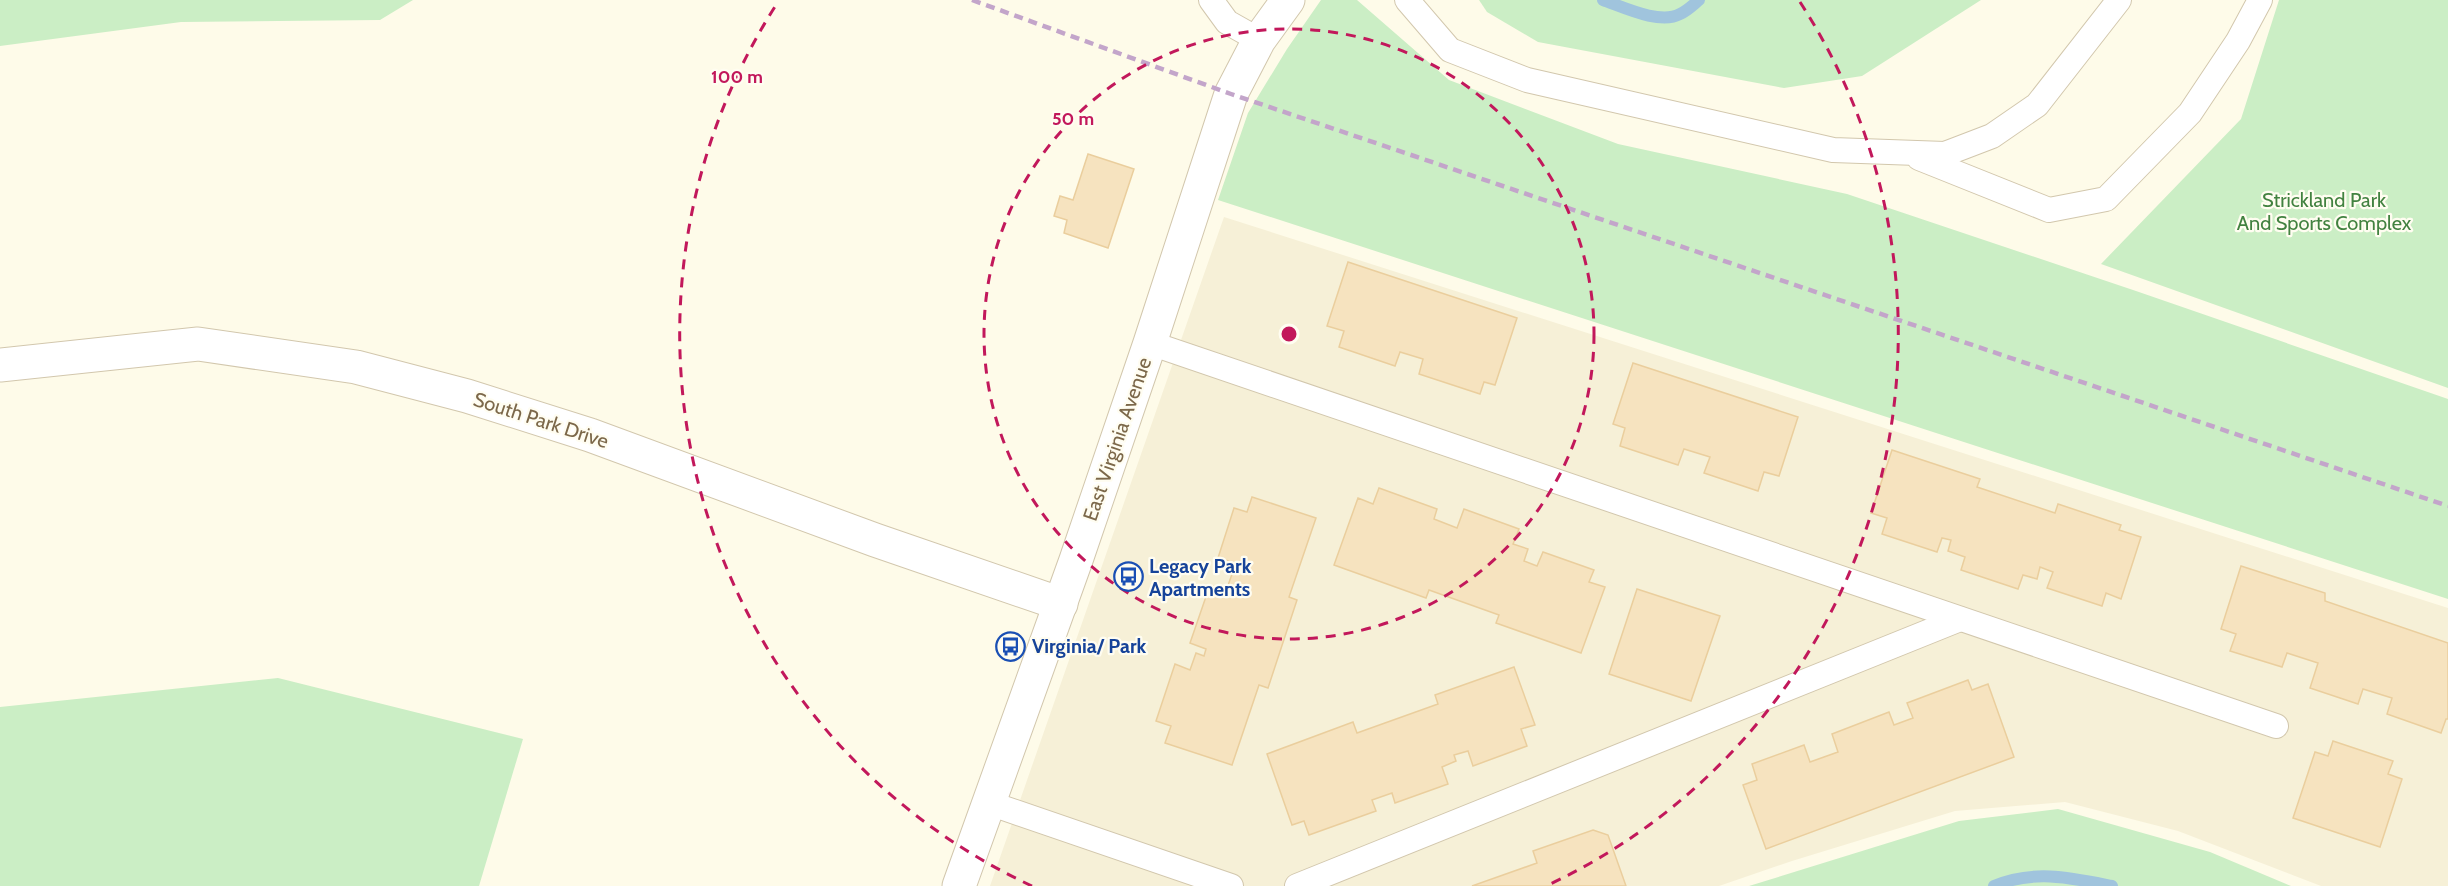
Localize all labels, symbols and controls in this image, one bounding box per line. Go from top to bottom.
text: 100 m [711,66,763,88]
text: 50 m [1052,108,1094,130]
park label: Strickland Park And Sports Complex [2237,188,2412,235]
centre of rings [1279,324,1299,344]
street label: East Virginia Avenue [1078,354,1156,524]
street label: South Park Drive [470,387,612,453]
place label: Legacy Park Apartments [1149,554,1252,601]
bus stop icon: Legacy Park Apartments [1112,561,1144,593]
bus stop icon: Virginia/ Park [995,630,1027,662]
place label: Virginia/ Park [1032,634,1147,658]

